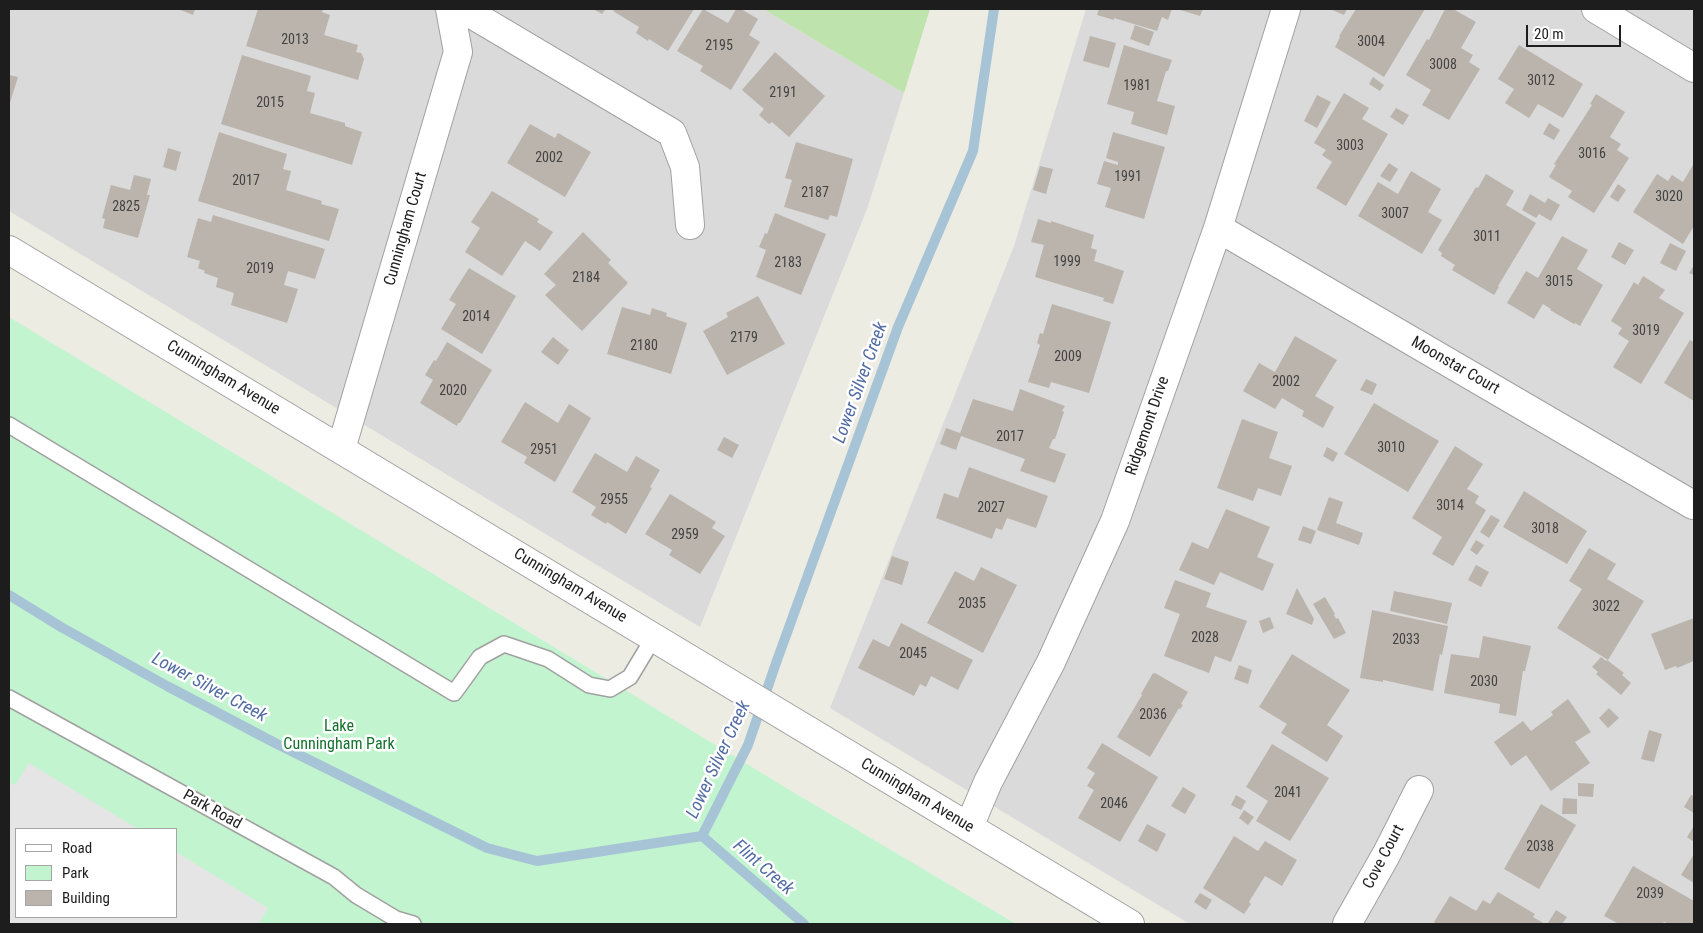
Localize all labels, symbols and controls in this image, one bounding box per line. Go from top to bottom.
scale bar [1528,15,1623,47]
text: 20 m [1534,25,1564,43]
house number: 2013 [281,32,309,48]
house number: 3004 [1357,34,1385,50]
house number: 2195 [705,38,733,54]
house number: 3008 [1429,57,1457,73]
house number: 3012 [1527,73,1555,89]
house number: 1981 [1123,78,1151,94]
house number: 2191 [769,85,797,101]
house number: 2015 [256,95,284,111]
house number: 3003 [1336,138,1364,154]
house number: 3016 [1578,146,1606,162]
house number: 2002 [535,150,563,166]
house number: 1991 [1114,169,1142,185]
street label: Cunningham Court [381,170,431,288]
house number: 2017 [232,173,260,189]
house number: 2187 [801,185,829,201]
house number: 3020 [1655,189,1683,205]
house number: 2825 [112,199,140,215]
house number: 3007 [1381,206,1409,222]
house number: 3011 [1473,229,1501,245]
house number: 1999 [1053,254,1081,270]
house number: 2183 [774,255,802,271]
house number: 2019 [246,261,274,277]
house number: 2184 [572,270,600,286]
house number: 3015 [1545,274,1573,290]
house number: 2014 [462,309,490,325]
water label: Lower Silver Creek [829,319,893,447]
house number: 3019 [1632,323,1660,339]
house number: 2179 [730,330,758,346]
street label: Moonstar Court [1407,333,1503,399]
street label: Cunningham Avenue [163,337,283,419]
house number: 2180 [630,338,658,354]
house number: 2009 [1054,349,1082,365]
street label: Ridgemont Drive [1122,374,1174,478]
house number: 2002 [1272,374,1300,390]
house number: 2020 [439,383,467,399]
house number: 2017 [996,429,1024,445]
house number: 3010 [1377,440,1405,456]
house number: 2951 [530,442,558,458]
house number: 2955 [600,492,628,508]
house number: 3014 [1436,498,1464,514]
house number: 2027 [977,500,1005,516]
house number: 3018 [1531,521,1559,537]
house number: 2959 [671,527,699,543]
street label: Cunningham Avenue [510,545,630,627]
house number: 2035 [958,596,986,612]
house number: 3022 [1592,599,1620,615]
house number: 2028 [1191,630,1219,646]
house number: 2033 [1392,632,1420,648]
house number: 2045 [899,646,927,662]
water label: Lower Silver Creek [148,649,270,727]
house number: 2030 [1470,674,1498,690]
water label: Lower Silver Creek [682,698,756,822]
house number: 2036 [1139,707,1167,723]
park label: Lake Cunningham Park [283,717,395,755]
street label: Cunningham Avenue [857,755,977,837]
house number: 2041 [1274,785,1302,801]
street label: Park Road [179,786,245,834]
house number: 2046 [1100,796,1128,812]
street label: Cove Court [1359,822,1409,892]
legend [15,828,178,918]
water label: Flint Creek [728,836,798,900]
text: Road [62,839,92,857]
house number: 2038 [1526,839,1554,855]
text: Park [62,864,89,882]
house number: 2039 [1636,886,1664,902]
text: Building [62,889,110,907]

